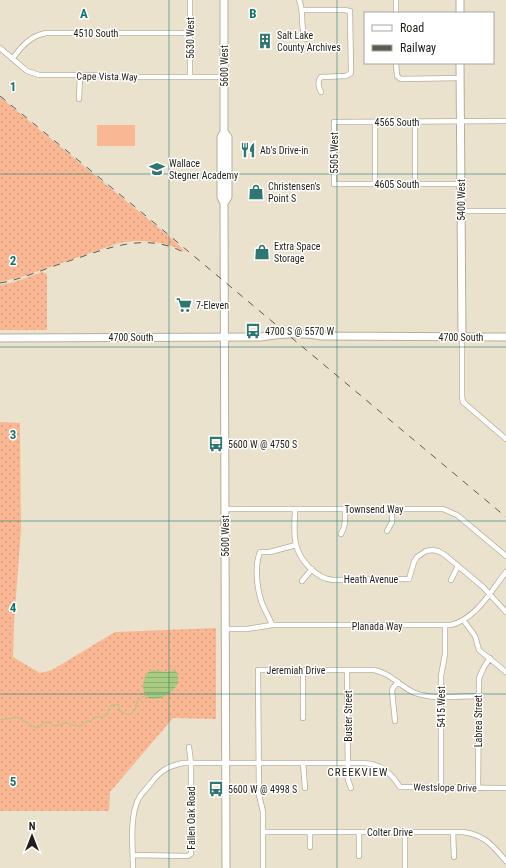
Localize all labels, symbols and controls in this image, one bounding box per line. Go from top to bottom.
text: A [80,6,88,21]
text: B [249,6,257,21]
legend [364,12,494,64]
street label: 5630 West [185,17,196,59]
text: Road [400,21,424,35]
street label: 4510 South [74,28,119,39]
place label: Salt Lake County Archives [277,30,341,53]
building icon: Salt Lake County Archives [256,32,274,50]
text: Railway [400,41,436,55]
street label: 5600 West [219,45,230,87]
street label: Cape Vista Way [76,70,138,83]
text: 1 [10,79,16,94]
street label: 4565 South [375,117,420,128]
street label: 5505 West [329,132,340,174]
restaurant icon: Ab's Drive-in [239,141,257,159]
place label: Ab's Drive-in [260,145,308,156]
place label: Wallace Stegner Academy [169,158,238,181]
school or university icon: Wallace Stegner Academy [148,160,166,178]
street label: 4605 South [375,179,420,190]
street label: 5400 West [456,179,467,221]
place label: Christensen's Point S [268,181,321,204]
shop icon: Christensen's Point S [247,183,265,201]
place label: Extra Space Storage [274,241,321,264]
shop icon: Extra Space Storage [253,243,271,261]
text: 2 [10,253,17,268]
supermarket icon: 7-Eleven [175,296,193,314]
place label: 7-Eleven [196,300,229,311]
bus stop icon: 4700 S @ 5570 W [244,322,262,340]
place label: 4700 S @ 5570 W [265,326,335,337]
street label: 4700 South [109,332,154,343]
street label: 4700 South [439,332,484,343]
text: 3 [10,427,16,442]
bus stop icon: 5600 W @ 4750 S [207,435,225,453]
place label: 5600 W @ 4750 S [228,439,297,450]
street label: Townsend Way [345,504,403,515]
street label: 5600 West [220,515,231,557]
street label: Heath Avenue [344,574,399,585]
text: 4 [10,600,17,615]
street label: Planada Way [352,621,402,632]
street label: Jeremiah Drive [267,665,326,676]
street label: 5415 West [436,686,447,728]
street label: Buster Street [343,690,354,742]
street label: Labrea Street [473,695,484,747]
district label: CREEKVIEW [328,766,388,779]
text: 5 [10,774,17,789]
bus stop icon: 5600 W @ 4998 S [207,780,225,798]
street label: Westslope Drive [413,781,477,794]
place label: 5600 W @ 4998 S [228,784,297,795]
street label: Fallen Oak Road [186,786,197,850]
north arrow [12,816,52,856]
text: N [29,820,36,833]
street label: Colter Drive [367,827,413,838]

